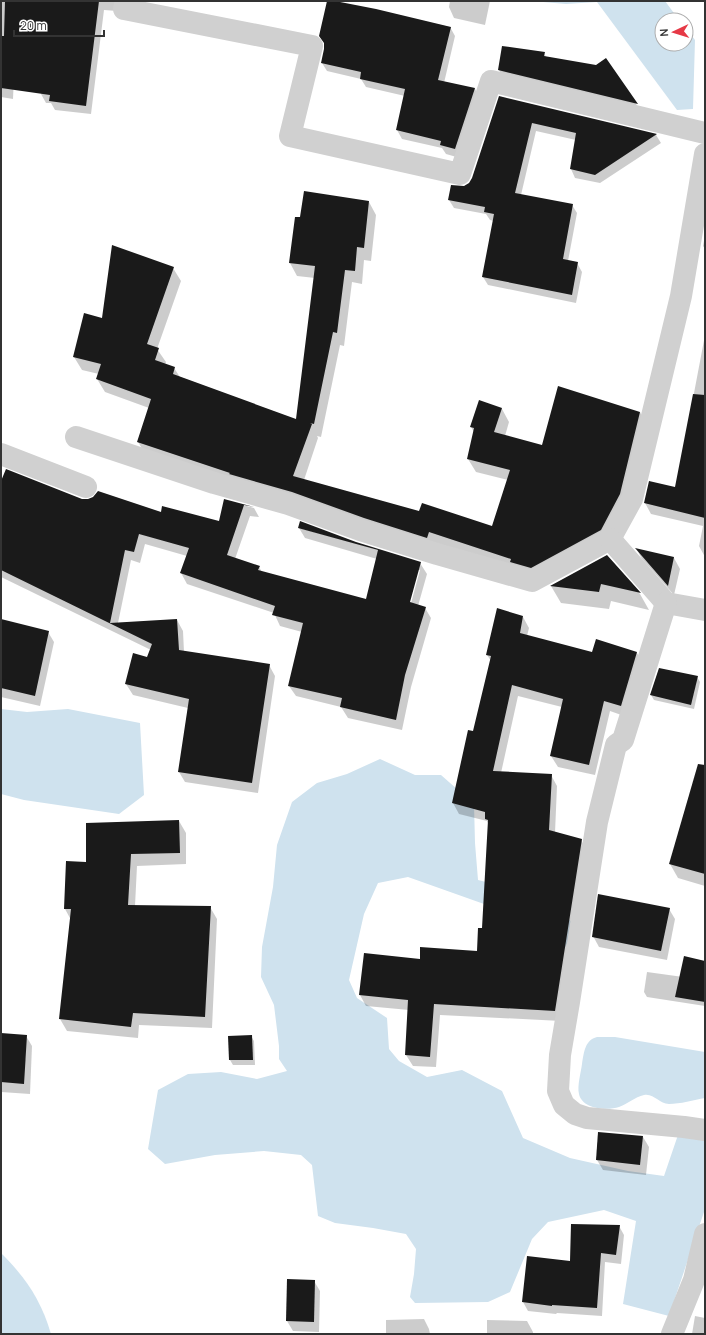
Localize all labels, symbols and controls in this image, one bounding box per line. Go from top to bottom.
scale bar [14,12,104,38]
north arrow [654,12,694,52]
text: 20 m [20,17,47,34]
text: N [656,28,671,37]

